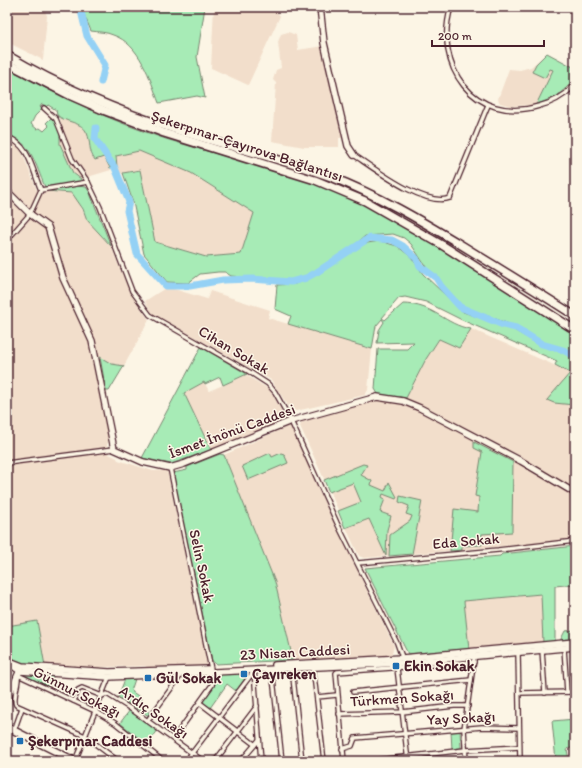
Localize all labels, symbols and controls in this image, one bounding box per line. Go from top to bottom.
scale bar [432,22,544,48]
text: 200 m [438,29,472,43]
street label: Şekerpınar-Çayırova Bağlantısı [149,106,345,186]
street label: Cihan Sokak [195,322,273,378]
street label: İsmet İnönü Caddesi [166,400,298,462]
street label: Selin Sokak [185,528,219,605]
street label: Eda Sokak [432,529,500,553]
street label: 23 Nisan Caddesi [239,640,351,664]
place label: Ekin Sokak [404,657,475,675]
marker: Ekin Sokak [391,661,401,671]
street label: Günnur Sokağı [30,662,124,722]
place label: Çayıreken [252,665,317,684]
place label: Gül Sokak [156,669,221,687]
marker: Çayıreken [239,669,249,679]
marker: Gül Sokak [143,673,153,683]
street label: Ardıç Sokağı [116,682,192,742]
street label: Türkmen Sokağı [350,685,454,711]
street label: Yay Sokağı [426,707,496,729]
place label: Şekerpınar Caddesi [28,732,153,751]
marker: Şekerpınar Caddesi [15,736,25,746]

